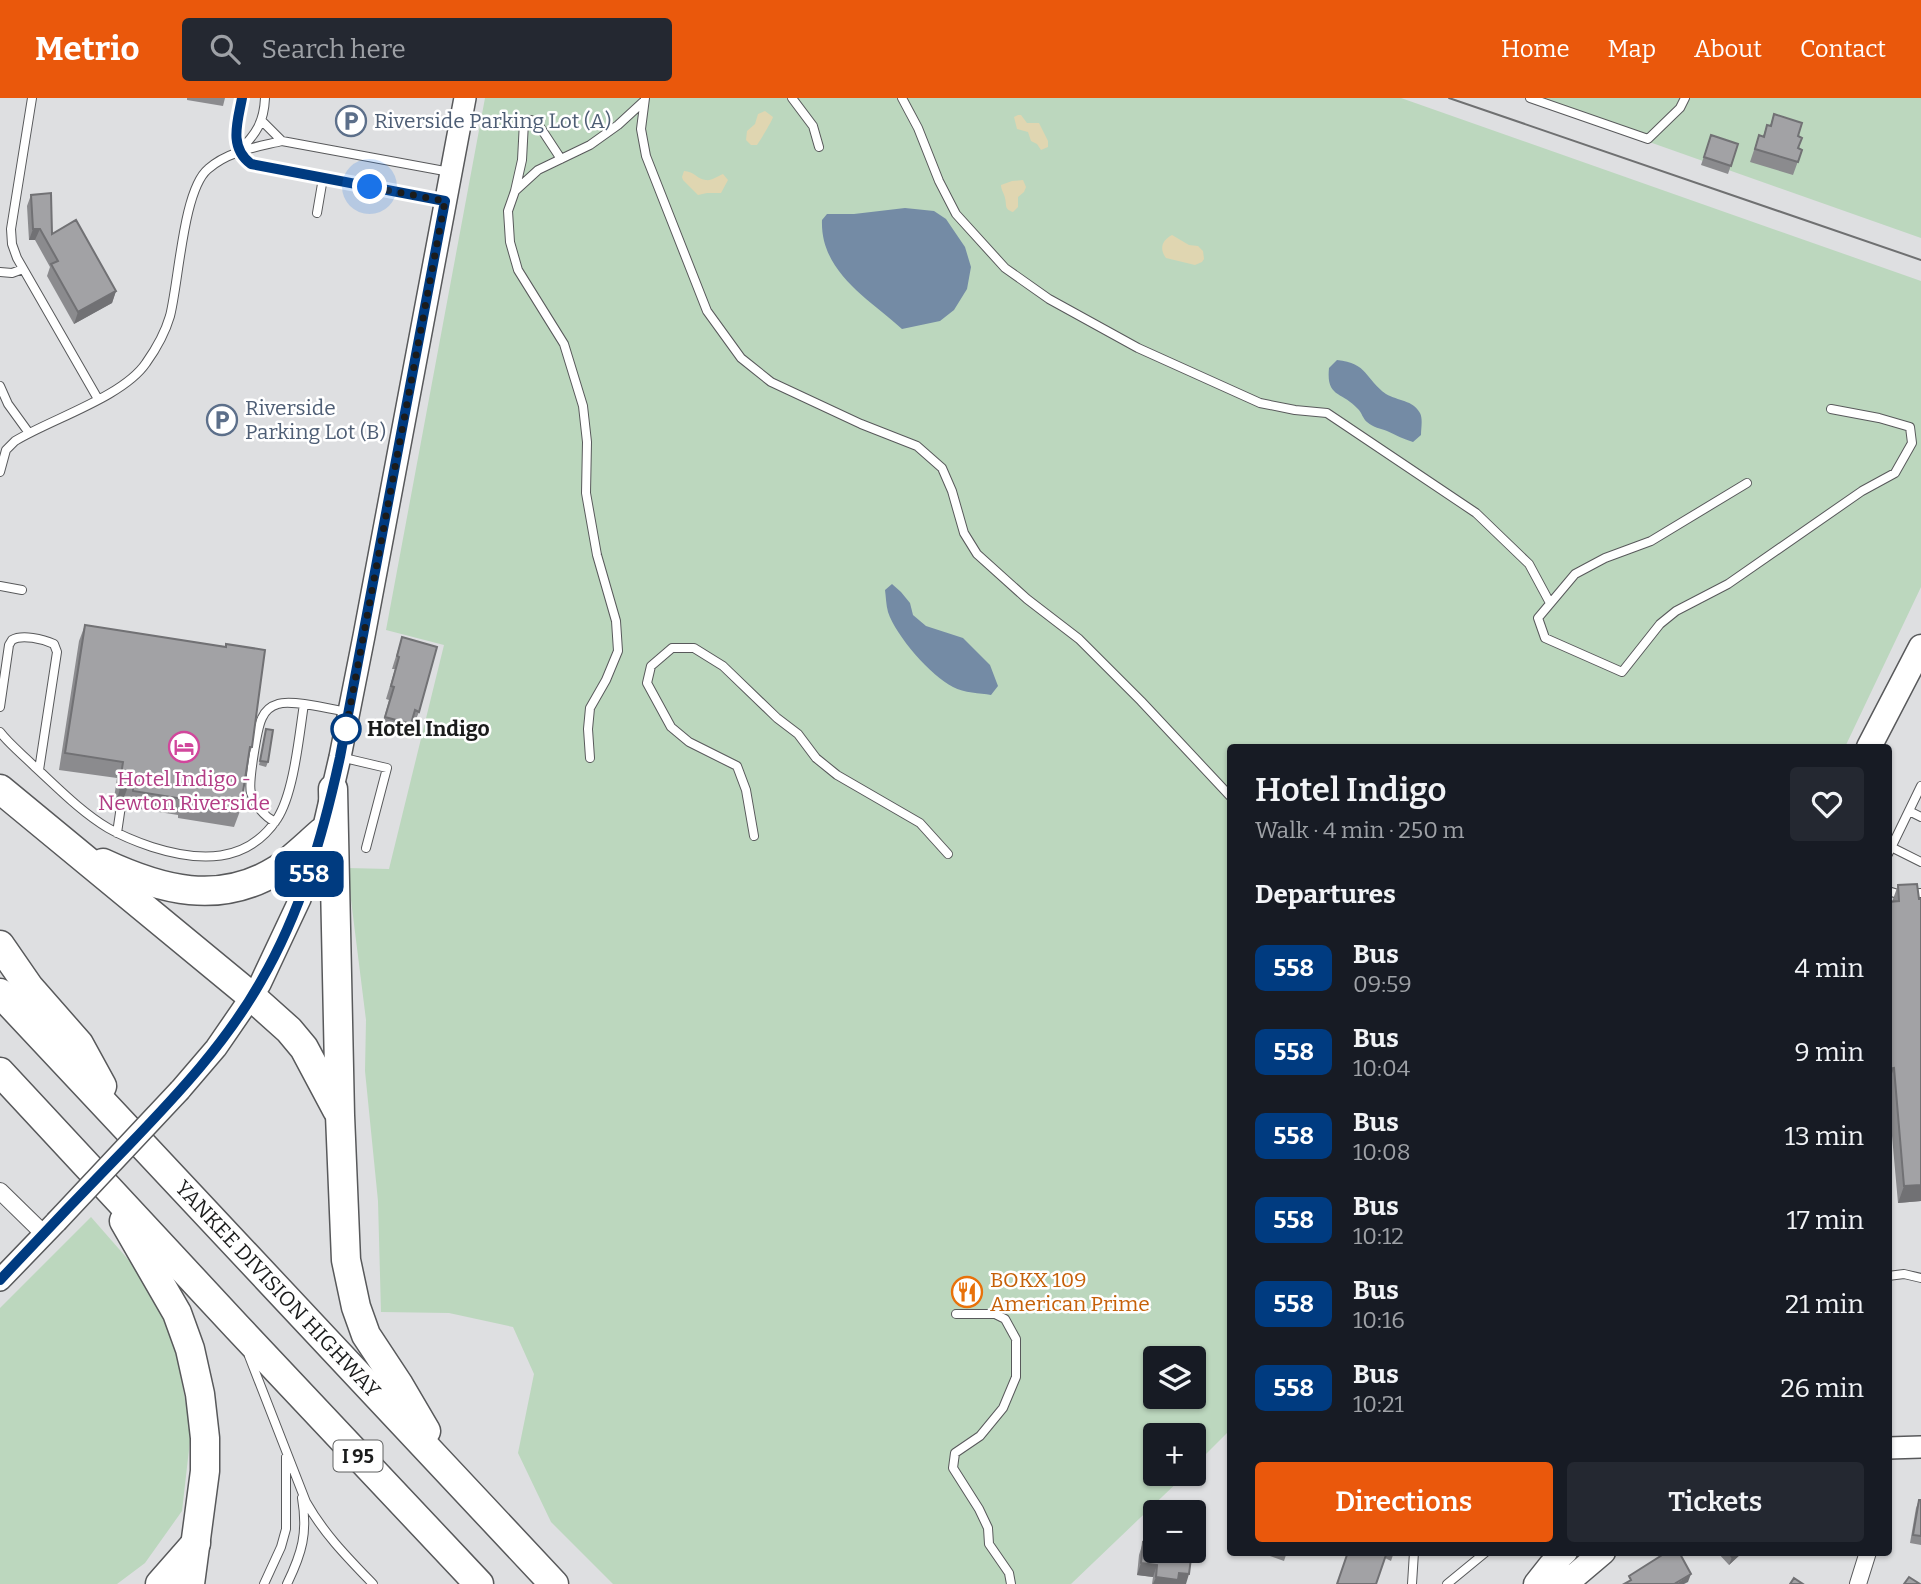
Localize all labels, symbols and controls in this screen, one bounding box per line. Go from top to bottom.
search box [182,18,672,81]
text: Metrio [35,29,140,69]
icon: search [206,30,244,68]
text: Search here [262,34,406,65]
text: Home [1501,35,1570,63]
text: Map [1608,35,1656,63]
text: About [1694,35,1762,63]
text: Contact [1800,35,1886,63]
parking icon: Riverside Parking Lot (A) [334,104,368,138]
place label: Riverside Parking Lot (A) [374,108,611,134]
your location [352,169,387,204]
place label: Riverside Parking Lot (B) [245,395,386,445]
parking icon: Riverside Parking Lot (B) [205,403,239,437]
marker: Hotel Indigo [331,714,361,744]
place label: Hotel Indigo [367,716,490,742]
hotel icon: Hotel Indigo - Newton Riverside [167,730,201,764]
place label: Hotel Indigo - Newton Riverside [98,766,270,816]
button: heart [1790,767,1864,841]
text: Hotel Indigo [1255,770,1446,810]
text: Walk · 4 min · 250 m [1255,816,1464,844]
line badge: 558 [269,851,349,897]
text: 558 [289,860,329,888]
text: Departures [1255,879,1396,910]
text: Bus [1353,939,1399,970]
text: 4 min [1795,953,1864,984]
text: 558 [1273,954,1314,982]
text: 09:59 [1353,970,1412,998]
text: Bus [1353,1023,1399,1054]
text: 9 min [1795,1037,1864,1068]
text: 558 [1273,1038,1314,1066]
text: 10:04 [1353,1054,1410,1082]
text: Bus [1353,1107,1399,1138]
text: 13 min [1784,1121,1864,1152]
text: 558 [1273,1122,1314,1150]
text: 10:08 [1353,1138,1411,1166]
street label: YANKEE DIVISION HIGHWAY [170,1175,386,1404]
text: Bus [1353,1191,1399,1222]
text: 17 min [1786,1205,1864,1236]
text: 558 [1273,1206,1314,1234]
text: 10:12 [1353,1222,1404,1250]
place label: BOKX 109 American Prime [990,1267,1150,1317]
restaurant icon: BOKX 109 American Prime [950,1275,984,1309]
text: Bus [1353,1275,1399,1306]
text: 21 min [1785,1289,1864,1320]
text: 558 [1273,1290,1314,1318]
text: 10:16 [1353,1306,1405,1334]
map controls [1143,1346,1206,1563]
button: layers [1143,1346,1206,1409]
text: Bus [1353,1359,1399,1390]
text: 26 min [1780,1373,1864,1404]
text: 558 [1273,1374,1314,1402]
text: 10:21 [1353,1390,1404,1418]
button: + [1143,1423,1206,1486]
road number: I 95 [334,1440,382,1472]
button: Directions [1255,1462,1553,1542]
button: Tickets [1567,1462,1864,1542]
button: − [1143,1500,1206,1563]

